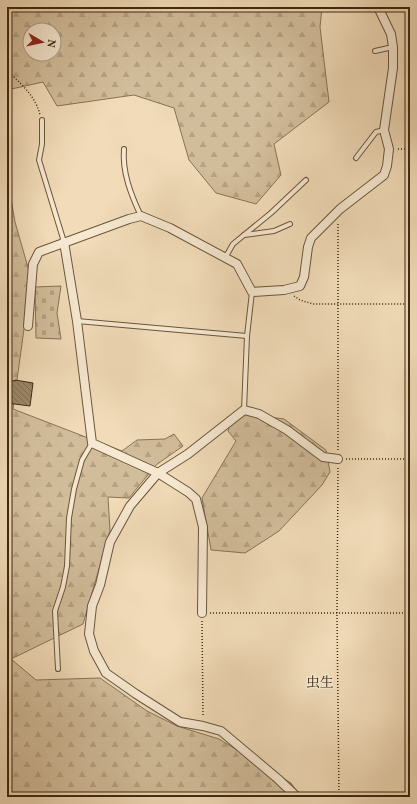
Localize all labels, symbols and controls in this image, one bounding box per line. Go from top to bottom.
north arrow [22,22,62,62]
text: N [42,38,58,48]
district label: 虫生 [306,674,334,693]

